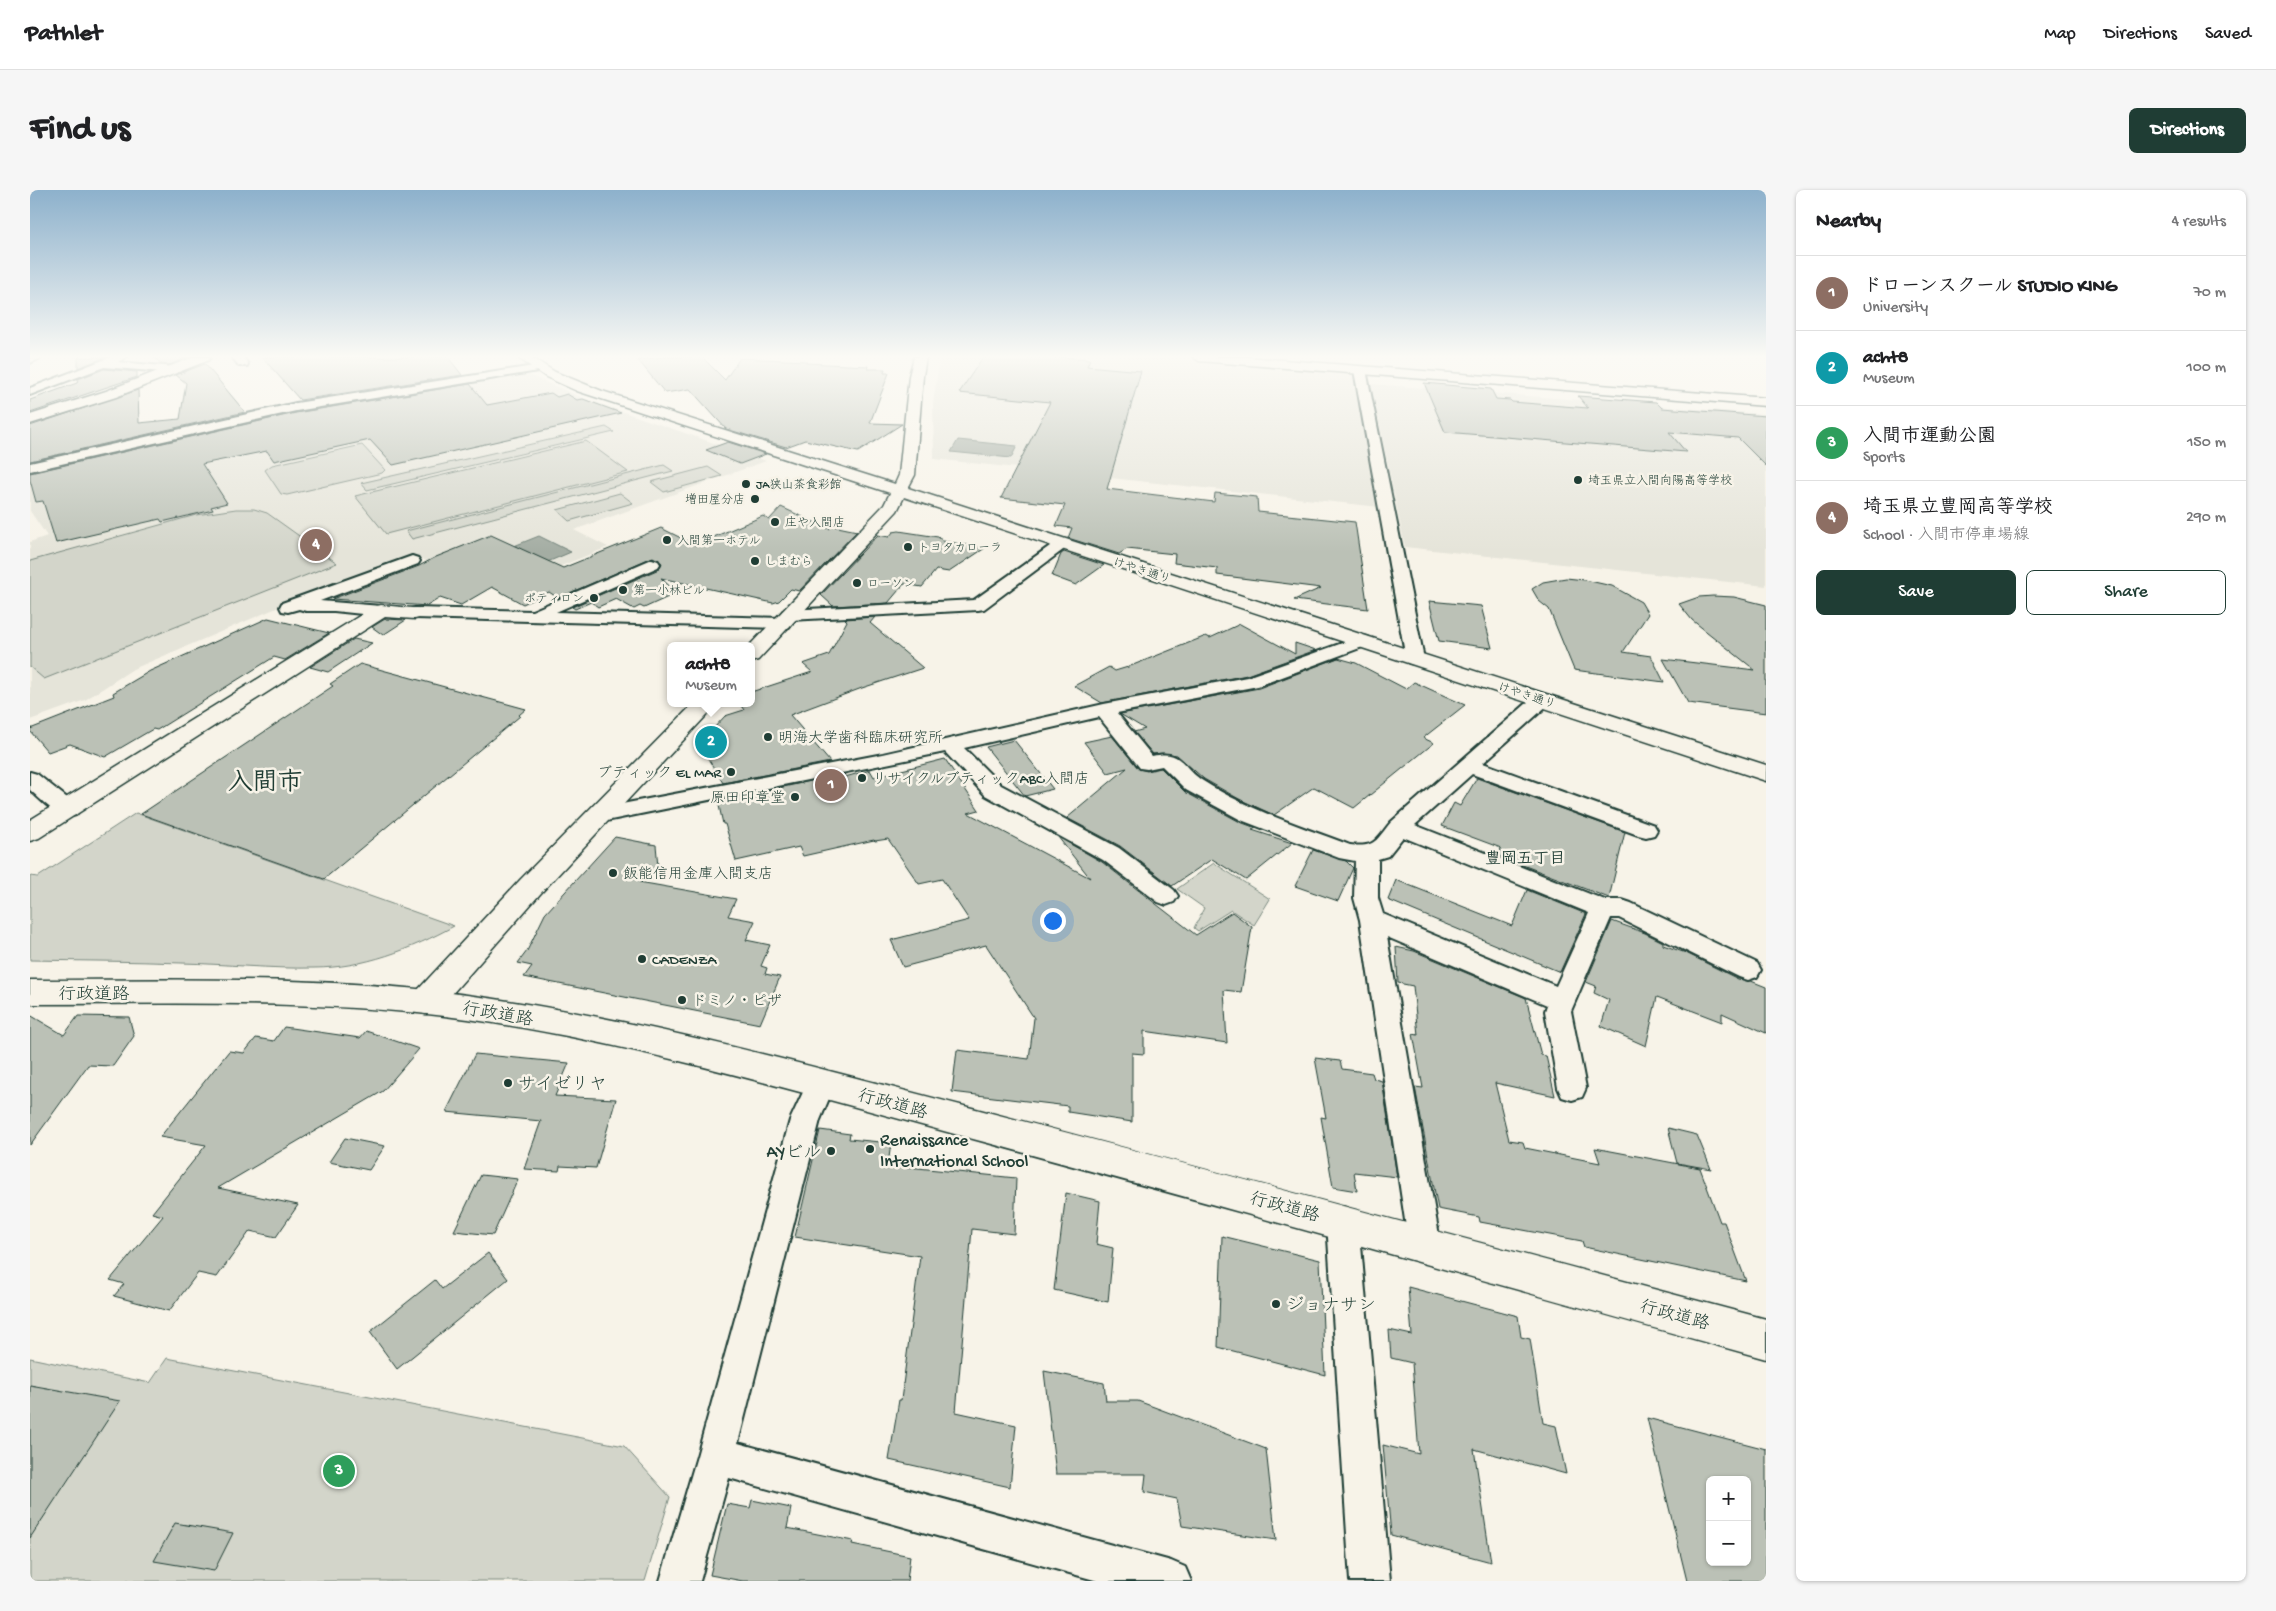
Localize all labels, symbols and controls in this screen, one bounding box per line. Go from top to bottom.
text: Pathlet [25,20,102,49]
text: Map [2044,24,2076,45]
text: Directions [2104,24,2177,45]
text: Saved [2205,24,2251,45]
button: Directions [2129,108,2246,153]
text: Find us [30,110,130,151]
text: Nearby [1816,210,1881,235]
text: 4 results [2171,213,2226,232]
text: ドローンスクール STUDIO KING [1863,276,2117,299]
text: 1 [1829,284,1835,303]
text: 70 m [2193,284,2226,303]
text: University [1863,299,1928,318]
text: acht8 [1863,347,1908,370]
text: 2 [1828,359,1836,378]
text: 100 m [2186,359,2226,378]
text: Museum [1863,370,1915,389]
text: 入間市運動公園 [1863,426,1996,449]
text: 3 [1828,434,1836,453]
text: 150 m [2187,434,2226,453]
text: Sports [1863,449,1905,468]
marker: 埼玉県立入間向陽高等学校 [1572,474,1584,486]
place label: 埼玉県立入間向陽高等学校 [1588,474,1732,489]
marker: JA狭山茶食彩館 [740,478,752,490]
place label: JA狭山茶食彩館 [756,478,841,493]
place label: 増田屋分店 [685,493,745,508]
marker: 増田屋分店 [749,493,761,505]
text: 埼玉県立豊岡高等学校 [1863,497,2053,520]
text: 4 [1828,509,1836,528]
text: 290 m [2186,509,2226,528]
marker: 庄や入間店 [769,516,781,528]
place label: 庄や入間店 [785,516,845,531]
pin: 4 [300,526,332,564]
text: School · 入間市停車場線 [1863,527,2029,546]
marker: 入間第一ホテル [661,534,673,546]
place label: 入間第一ホテル [677,534,761,549]
marker: トヨタカローラ [902,541,914,553]
place label: トヨタカローラ [918,542,1002,556]
marker: しまむら [749,555,761,567]
place label: しまむら [765,555,813,570]
street label: けやき通り [1111,555,1172,588]
button: Save [1816,570,2016,615]
button: Share [2026,570,2226,615]
marker: ローソン [851,577,863,589]
place label: ローソン [867,578,915,592]
marker: 第一小林ビル [617,584,629,596]
place label: 第一小林ビル [633,584,705,599]
marker: ポティロン [588,592,600,604]
place label: ポティロン [524,593,584,607]
popup [667,642,755,707]
text: acht8 [685,654,731,677]
text: Museum [685,677,737,696]
street label: けやき通り [1496,680,1557,713]
pin: 2 [695,723,727,761]
place label: 明海大学歯科臨床研究所 [778,729,943,748]
marker: 明海大学歯科臨床研究所 [762,731,774,743]
place label: ブティック EL MAR [597,765,722,783]
marker: ブティック EL MAR [725,766,737,778]
pin: 1 [815,766,847,804]
district label: 入間市 [227,768,303,799]
place label: リサイクルブティックABC入間店 [872,770,1089,789]
marker: リサイクルブティックABC入間店 [856,772,868,784]
place label: 原田印章堂 [710,789,785,808]
marker: 原田印章堂 [789,791,801,803]
district label: 豊岡五丁目 [1485,850,1565,870]
place label: 飯能信用金庫入間支店 [623,865,773,884]
marker: 飯能信用金庫入間支店 [607,867,619,879]
your location [1040,908,1066,934]
place label: CADENZA [652,952,718,970]
marker: CADENZA [636,953,648,965]
street label: 行政道路 [58,984,130,1006]
place label: ドミノ・ピザ [692,993,782,1011]
marker: ドミノ・ピザ [676,994,688,1006]
street label: 行政道路 [460,998,535,1032]
place label: サイゼリヤ [518,1075,607,1096]
marker: サイゼリヤ [502,1077,514,1089]
street label: 行政道路 [855,1085,930,1125]
place label: Renaissance International School [880,1131,1029,1173]
place label: AYビル [766,1143,821,1164]
marker: Renaissance International School [864,1143,876,1155]
marker: AYビル [825,1145,837,1157]
street label: 行政道路 [1247,1188,1322,1228]
place label: ジョナサン [1286,1296,1376,1317]
street label: 行政道路 [1637,1296,1712,1336]
marker: ジョナサン [1270,1298,1282,1310]
pin: 3 [323,1452,355,1490]
map controls [1706,1476,1751,1566]
button: + [1706,1476,1751,1521]
button: − [1706,1521,1751,1566]

